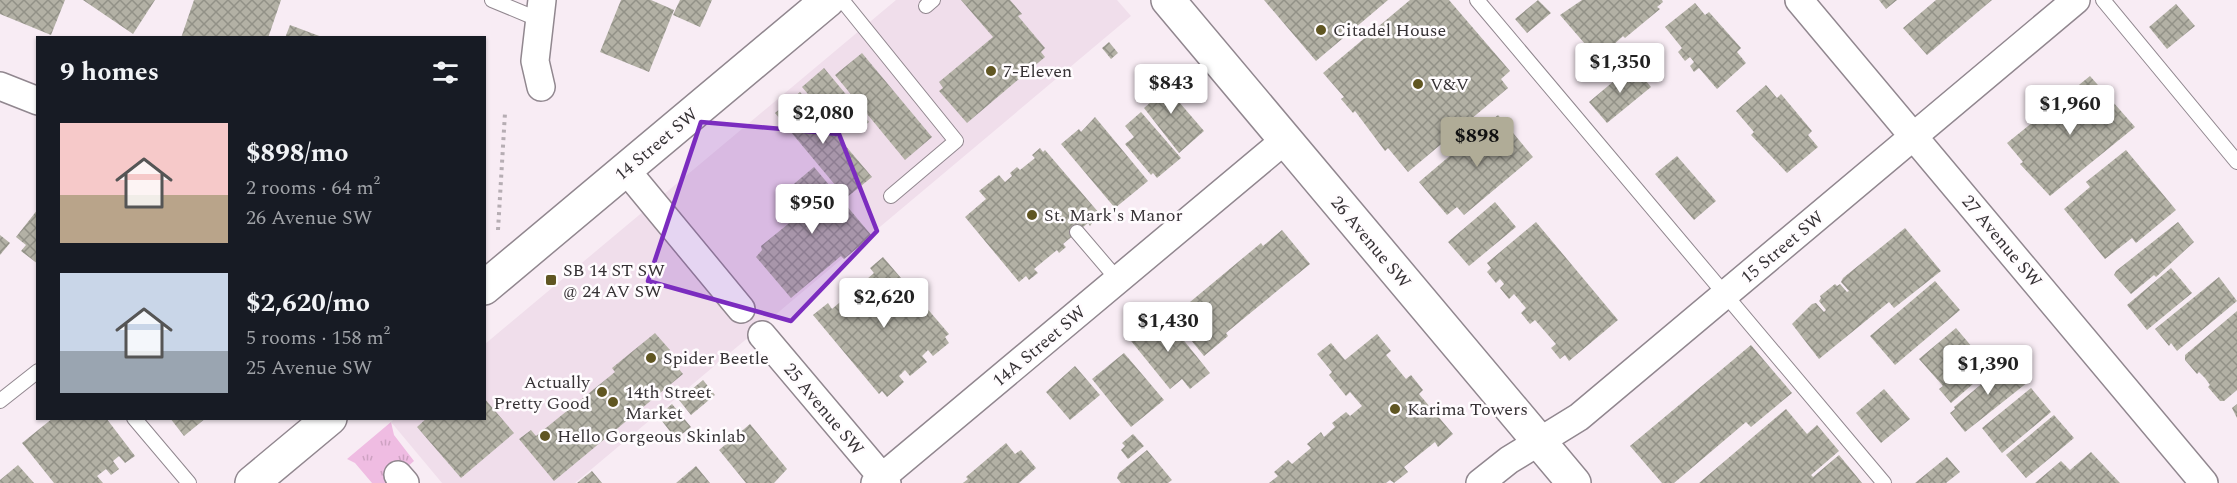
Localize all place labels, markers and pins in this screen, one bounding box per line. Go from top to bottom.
place label: Citadel House [1333,17,1446,44]
marker: Citadel House [1314,23,1328,37]
pin: $1,350 [1571,43,1669,94]
place label: 7-Eleven [1003,58,1072,85]
marker: 7-Eleven [984,64,998,78]
pin: $843 [1135,64,1207,115]
place label: V&V [1430,71,1469,98]
marker: V&V [1411,77,1425,91]
pin: $1,960 [2021,85,2119,136]
pin: $2,080 [774,94,872,145]
pin: $898 [1441,117,1513,168]
pin: $950 [776,184,848,235]
place label: St. Mark's Manor [1044,202,1183,229]
marker: St. Mark's Manor [1025,208,1039,222]
place label: SB 14 ST SW @ 24 AV SW [563,257,665,305]
marker: SB 14 ST SW @ 24 AV SW [544,273,558,287]
pin: $2,620 [835,278,933,329]
pin: $1,430 [1119,302,1217,353]
place label: Spider Beetle [663,345,769,372]
pin: $1,390 [1939,345,2037,396]
marker: Spider Beetle [644,351,658,365]
place label: Actually Pretty Good [493,369,591,417]
place label: 14th Street Market [625,379,712,427]
marker: Actually Pretty Good [595,385,609,399]
marker: 14th Street Market [606,395,620,409]
place label: Karima Towers [1407,396,1528,423]
marker: Karima Towers [1388,402,1402,416]
place label: Hello Gorgeous Skinlab [557,423,746,450]
marker: Hello Gorgeous Skinlab [538,429,552,443]

